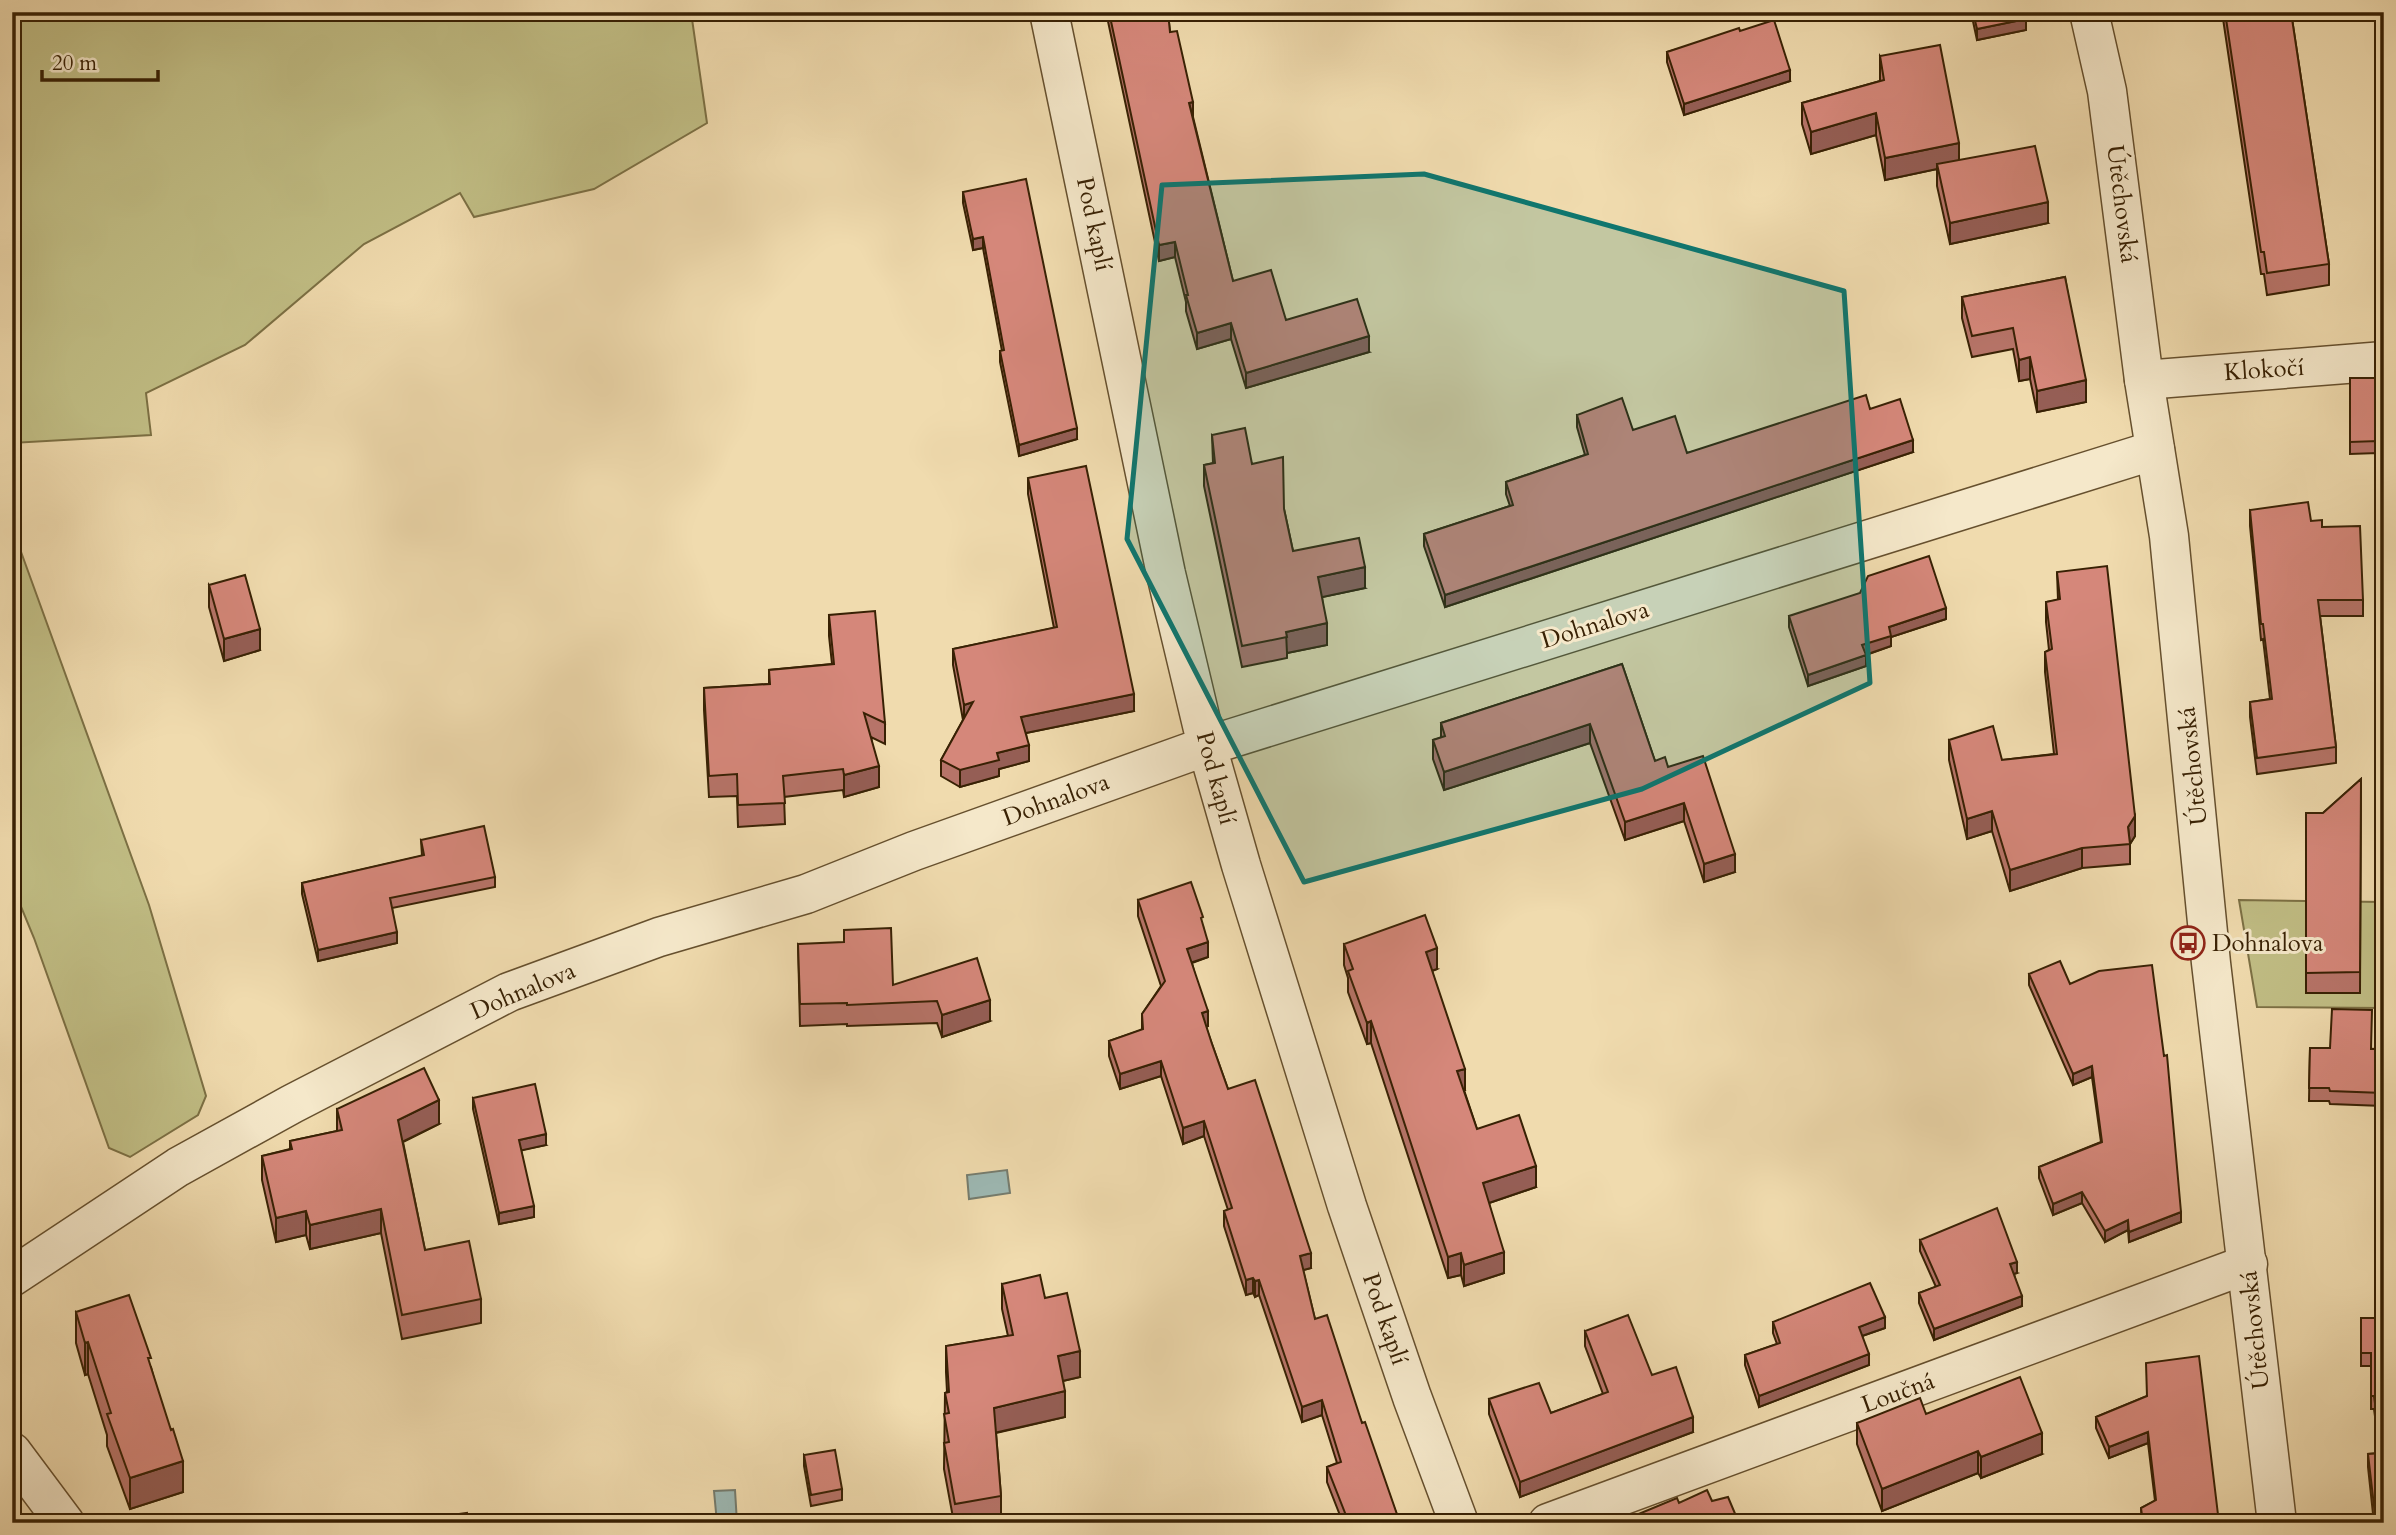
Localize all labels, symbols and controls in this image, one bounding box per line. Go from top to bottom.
scale bar [42,38,158,82]
text: 20 m [52,49,97,78]
street label: Útěchovská [2098,143,2146,265]
street label: Pod kaplí [1068,174,1120,274]
street label: Klokočí [2223,351,2306,389]
street label: Dohnalova [1537,593,1654,657]
street label: Útěchovská [2170,705,2216,827]
street label: Pod kaplí [1188,728,1244,828]
street label: Dohnalova [998,765,1115,835]
bus stop icon: Dohnalova [2169,924,2207,962]
place label: Dohnalova [2212,927,2324,960]
street label: Dohnalova [465,954,581,1028]
street label: Pod kaplí [1354,1269,1416,1370]
street label: Útěchovská [2232,1269,2278,1391]
street label: Loučná [1857,1364,1940,1421]

